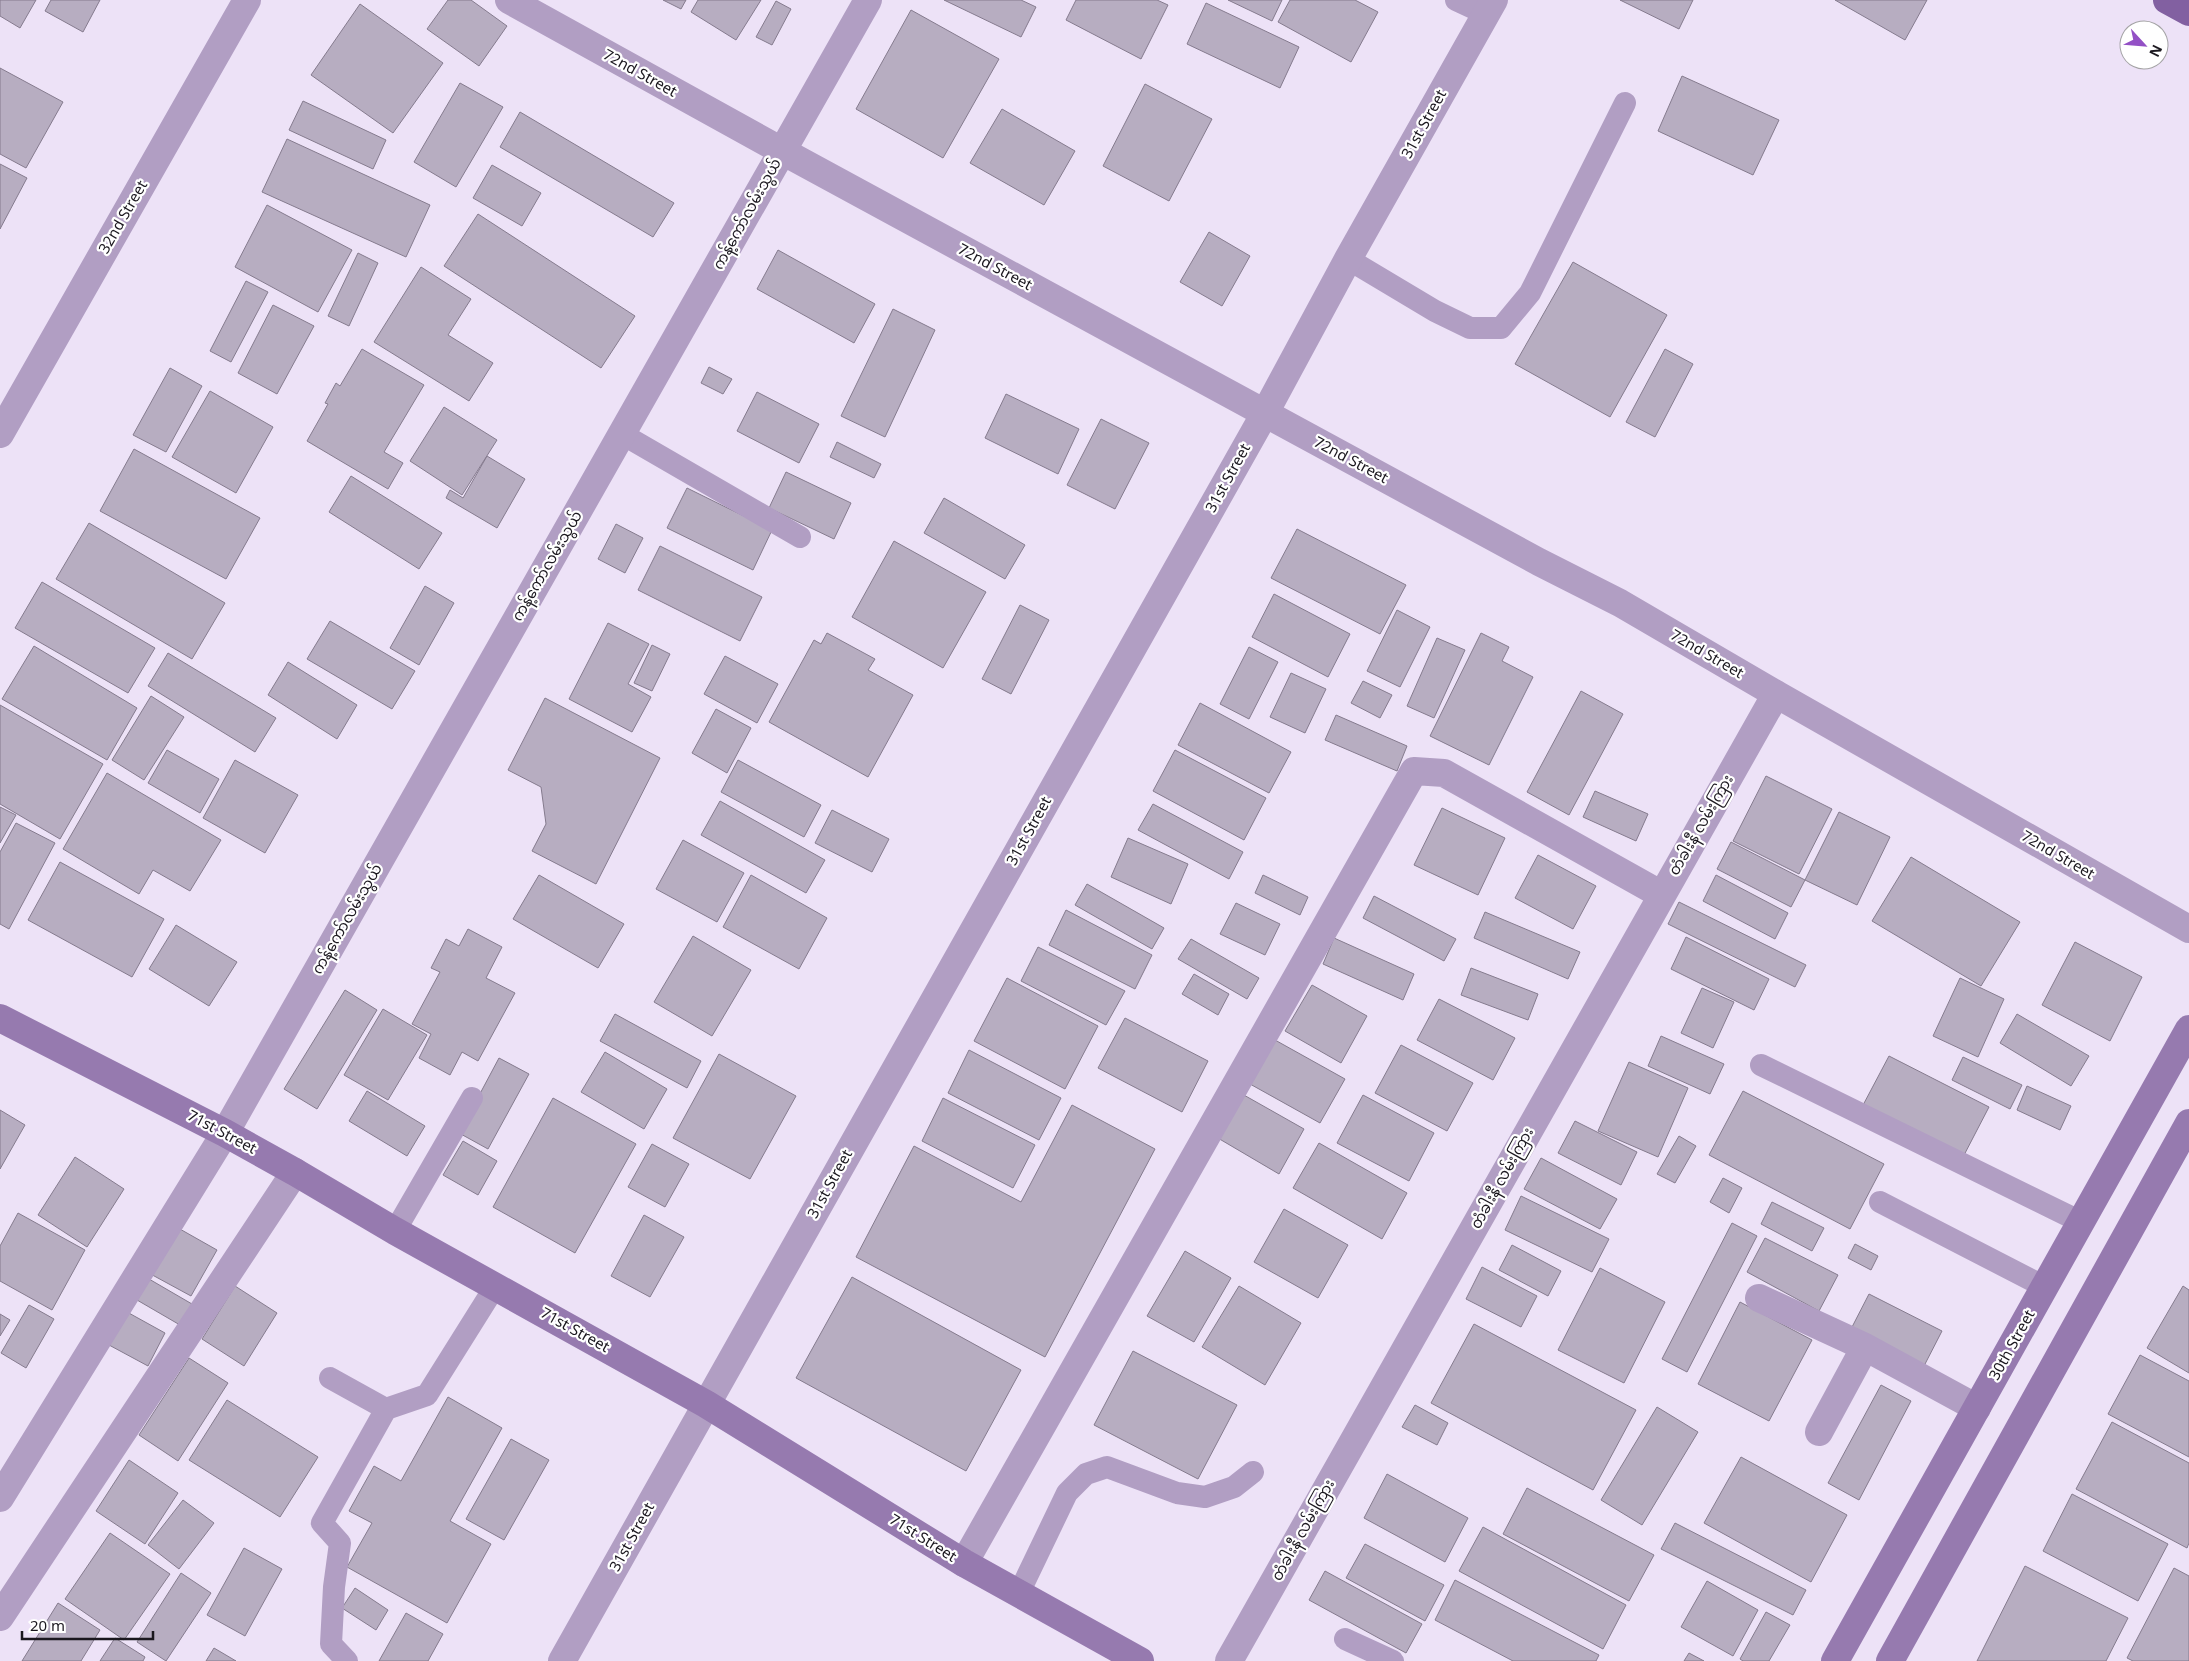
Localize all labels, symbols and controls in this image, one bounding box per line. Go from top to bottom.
north arrow [2119,20,2169,70]
text: N [2145,42,2167,60]
street label: 72nd Street [600,44,681,101]
street label: 31st Street [1396,85,1450,161]
street label: ကန့်ကော်လမ်းသွယ် [707,154,788,274]
street label: 32nd Street [93,176,151,257]
street label: 72nd Street [955,238,1037,294]
street label: 72nd Street [1311,431,1393,487]
street label: 31st Street [1200,439,1254,515]
street label: ကန့်ကော်လမ်းသွယ် [506,507,589,626]
street label: 72nd Street [1667,624,1748,682]
street label: တံခါးနီ လမ်းကြား [1663,770,1740,880]
street label: 31st Street [1001,792,1055,868]
street label: 72nd Street [2018,825,2099,883]
street label: ကန့်ကော်လမ်းသွယ် [306,860,389,979]
street label: 71st Street [184,1105,261,1158]
street label: တံခါးနီ လမ်းကြား [1465,1123,1540,1233]
street label: 31st Street [802,1145,856,1221]
street label: 71st Street [538,1302,614,1356]
street label: 30th Street [1984,1305,2039,1383]
street label: တံခါးနီ လမ်းကြား [1266,1475,1341,1585]
street label: 31st Street [604,1498,658,1574]
street label: 71st Street [886,1509,961,1566]
scale bar [22,1608,154,1640]
text: 20 m [30,1615,65,1635]

